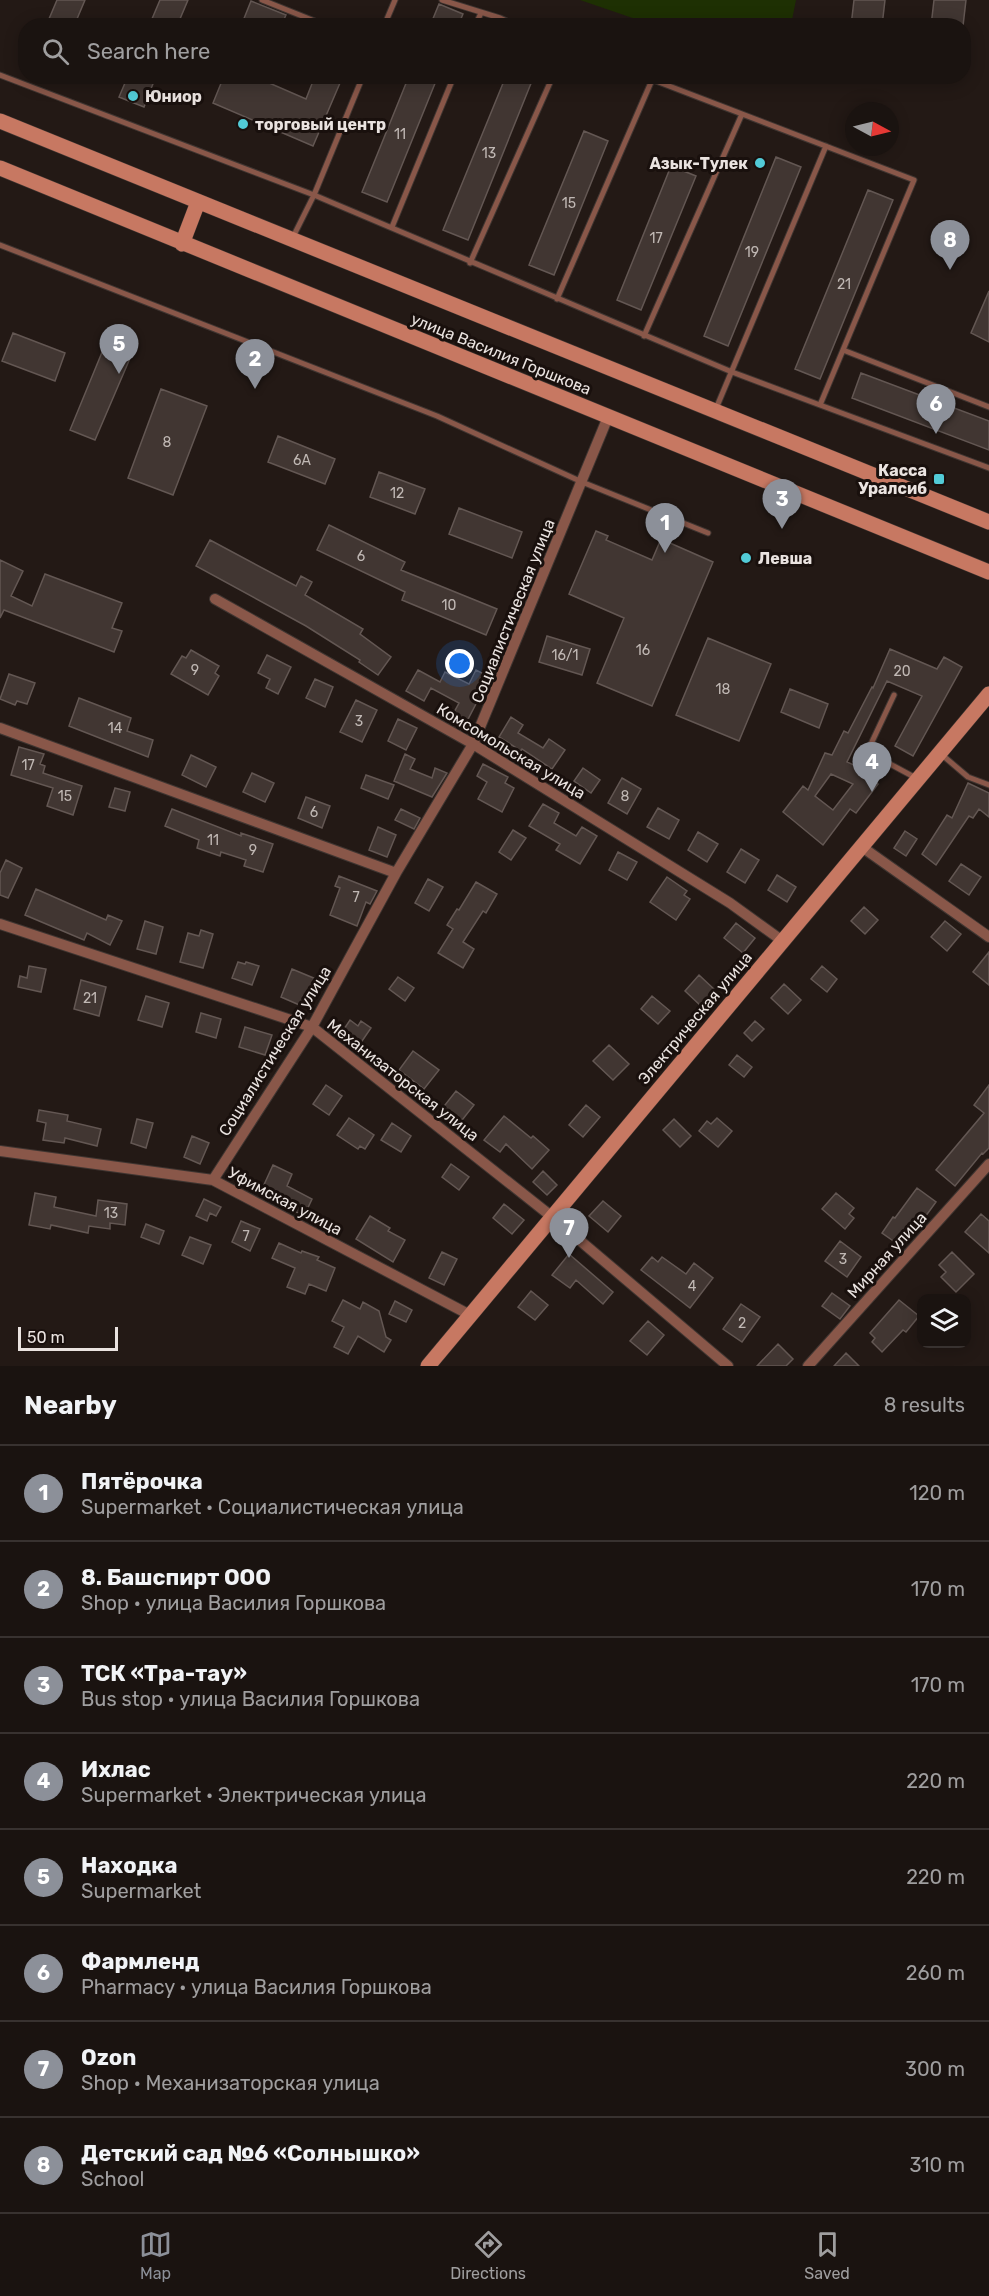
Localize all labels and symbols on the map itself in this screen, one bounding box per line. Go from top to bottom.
place label: Юниор [145,87,202,106]
marker: Юниор [126,89,140,103]
north arrow [845,102,899,156]
place label: торговый центр [255,115,386,134]
marker: торговый центр [236,117,250,131]
house number: 11 [394,126,406,143]
house number: 13 [482,145,496,162]
place label: Азык-Тулек [649,154,748,173]
marker: Азык-Тулек [753,156,767,170]
house number: 15 [562,195,576,212]
pin: 8 [930,220,970,270]
house number: 17 [649,230,663,247]
house number: 19 [745,244,759,261]
house number: 21 [837,276,851,293]
street label: улица Василия Горшкова [408,309,594,399]
pin: 5 [100,324,138,374]
pin: 2 [236,340,274,389]
pin: 6 [916,384,956,434]
house number: 8 [163,434,172,451]
house number: 6А [293,452,312,469]
place label: Касса Уралсиб [858,461,927,498]
marker: Касса Уралсиб [932,472,946,486]
pin: 3 [762,480,802,529]
house number: 12 [390,485,404,502]
pin: 1 [646,504,684,553]
street label: Социалистическая улица [467,516,559,706]
house number: 6 [357,548,365,565]
place label: Левша [758,549,812,568]
marker: Левша [739,551,753,565]
house number: 10 [442,597,457,614]
house number: 16 [636,642,650,659]
house number: 16/1 [551,647,579,664]
your location [445,649,474,678]
house number: 9 [191,662,199,679]
house number: 20 [893,663,911,680]
house number: 18 [716,681,731,698]
street label: Комсомольская улица [433,699,589,803]
house number: 3 [355,713,363,730]
house number: 14 [108,720,123,737]
pin: 4 [852,742,892,792]
house number: 17 [21,757,35,774]
house number: 15 [58,788,72,805]
house number: 8 [621,788,630,805]
house number: 6 [310,804,318,821]
house number: 11 [207,832,219,849]
house number: 9 [249,842,257,859]
house number: 7 [352,889,360,906]
street label: Электрическая улица [634,948,756,1088]
street label: Социалистическая улица [215,963,335,1139]
house number: 21 [83,990,97,1007]
street label: Механизаторская улица [323,1015,483,1145]
street label: Уфимская улица [225,1163,345,1239]
house number: 13 [104,1205,118,1222]
pin: 7 [550,1208,588,1258]
street label: Мирная улица [843,1208,931,1302]
house number: 7 [242,1228,250,1245]
house number: 3 [839,1251,847,1268]
house number: 4 [688,1278,697,1295]
house number: 2 [738,1315,746,1332]
scale bar [18,1324,118,1352]

